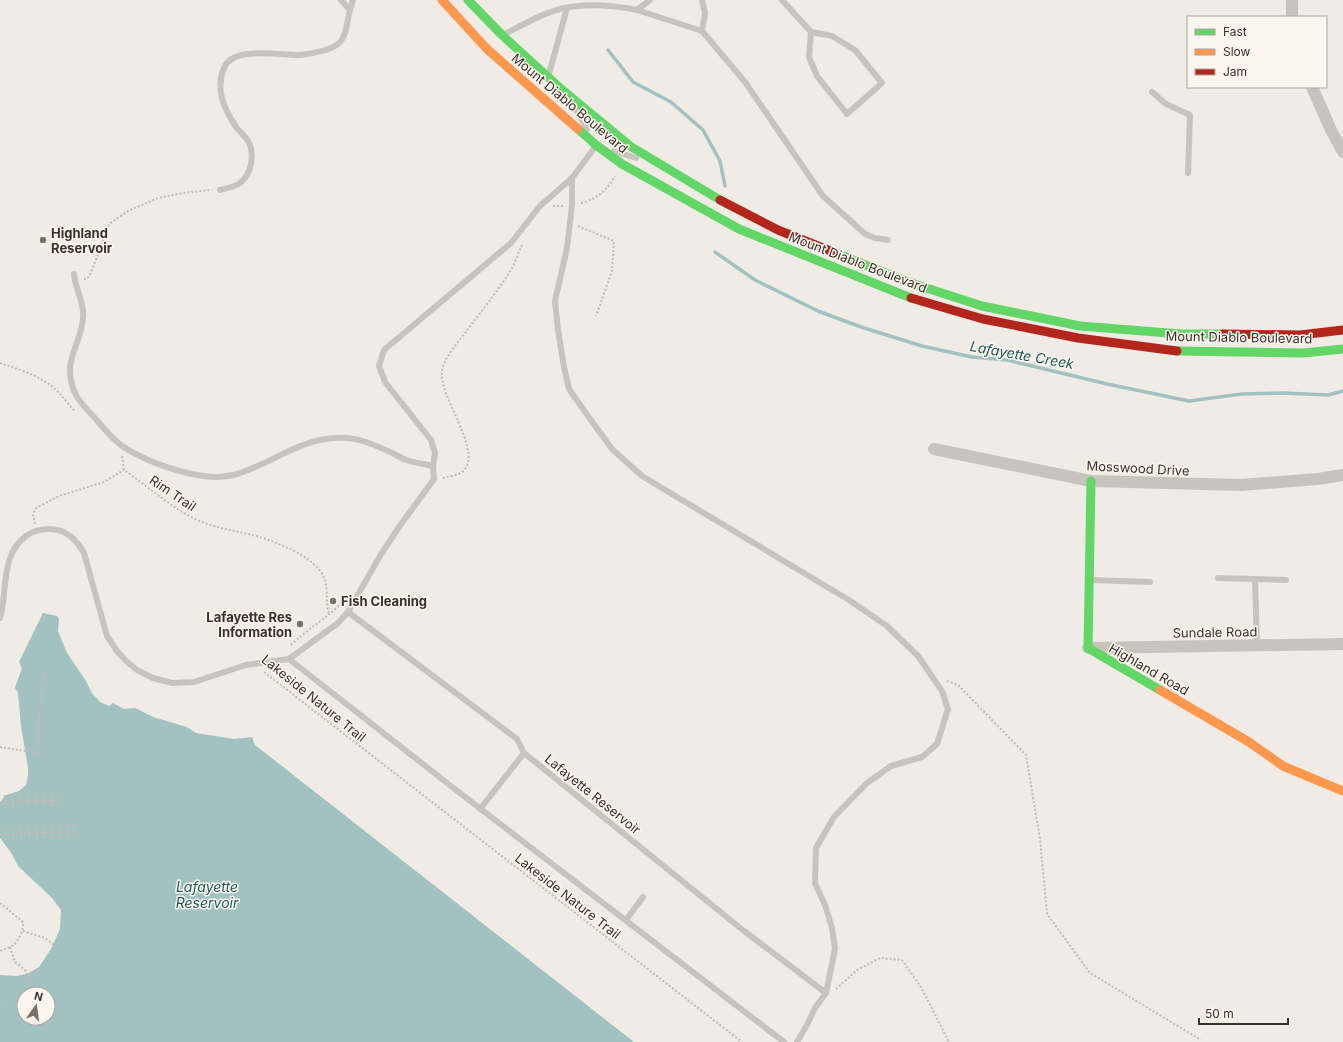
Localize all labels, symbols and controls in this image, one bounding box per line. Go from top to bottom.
legend [1187,16,1327,88]
text: Fast [1223,24,1247,39]
text: Slow [1223,44,1251,59]
street label: Mount Diablo Boulevard [509,50,631,156]
text: Jam [1223,64,1247,79]
place label: Highland Reservoir [51,225,113,256]
street label: Mount Diablo Boulevard [787,228,929,296]
marker: Highland Reservoir [38,235,48,245]
street label: Mount Diablo Boulevard [1165,328,1313,346]
water label: Lafayette Creek [969,337,1076,372]
street label: Mosswood Drive [1086,457,1190,479]
street label: Rim Trail [147,472,199,514]
place label: Fish Cleaning [341,593,427,609]
marker: Fish Cleaning [328,596,338,606]
place label: Lafayette Res Information [206,609,292,640]
marker: Lafayette Res Information [295,619,305,629]
street label: Sundale Road [1173,623,1257,641]
street label: Highland Road [1106,640,1192,698]
street label: Lakeside Nature Trail [259,651,369,745]
street label: Lafayette Reservoir [542,751,644,838]
street label: Lakeside Nature Trail [512,850,624,942]
water label: Lafayette Reservoir [176,878,239,911]
north arrow [16,986,56,1026]
text: N [33,988,44,1004]
scale bar [1199,1000,1288,1026]
text: 50 m [1205,1006,1234,1021]

